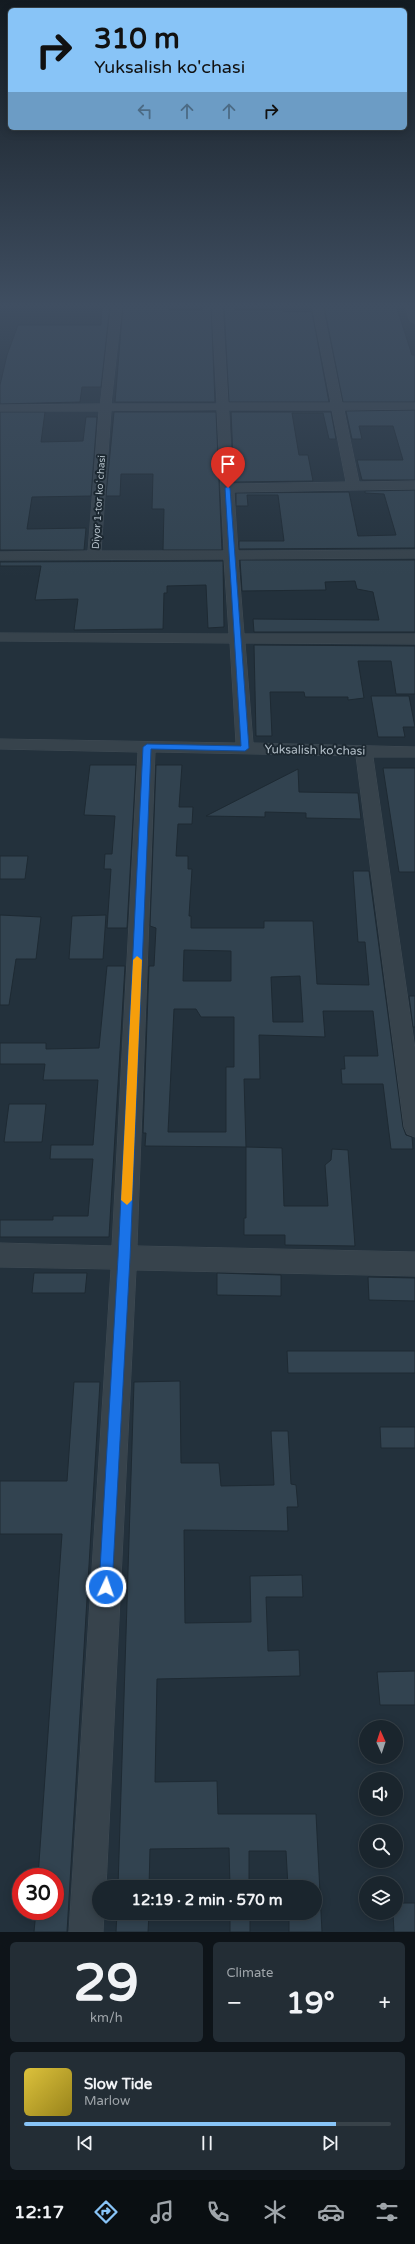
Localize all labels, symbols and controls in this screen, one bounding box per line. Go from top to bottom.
text: 310 m [94,22,180,56]
icon: right [28,24,80,76]
text: Yuksalish ko'chasi [94,56,245,78]
icon: left [134,100,156,122]
icon: ahead [176,100,198,122]
icon: ahead [218,100,240,122]
icon: right [260,100,282,122]
pin [211,447,245,488]
icon: arrive [217,453,239,475]
street label: Diyor 1-tor koʻchasi [90,455,108,549]
street label: Yuksalish ko'chasi [265,742,365,758]
position arrow [85,1566,127,1608]
north arrow [359,1720,403,1764]
map controls [359,1720,403,1920]
button: sound [359,1772,403,1816]
button: search [359,1824,403,1868]
speed limit sign: 30 [12,1868,64,1920]
button: layers [359,1876,403,1920]
text: 12:19 · 2 min · 570 m [132,1891,282,1909]
text: 29 [74,1952,139,2015]
text: Climate [227,1965,273,1981]
text: 19° [286,1985,335,2022]
text: − [227,1990,242,2016]
text: + [379,1990,391,2016]
text: km/h [90,2010,123,2026]
text: Slow Tide [84,2075,152,2093]
text: Marlow [84,2093,130,2109]
icon: previous [74,2132,96,2154]
icon: pause [196,2132,218,2154]
icon: next [319,2132,341,2154]
icon: directions [92,2198,120,2226]
icon: music [148,2198,176,2226]
icon: phone [204,2198,232,2226]
icon: climate [261,2198,289,2226]
icon: car [317,2198,345,2226]
icon: filters [373,2198,401,2226]
text: 12:17 [14,2201,64,2223]

